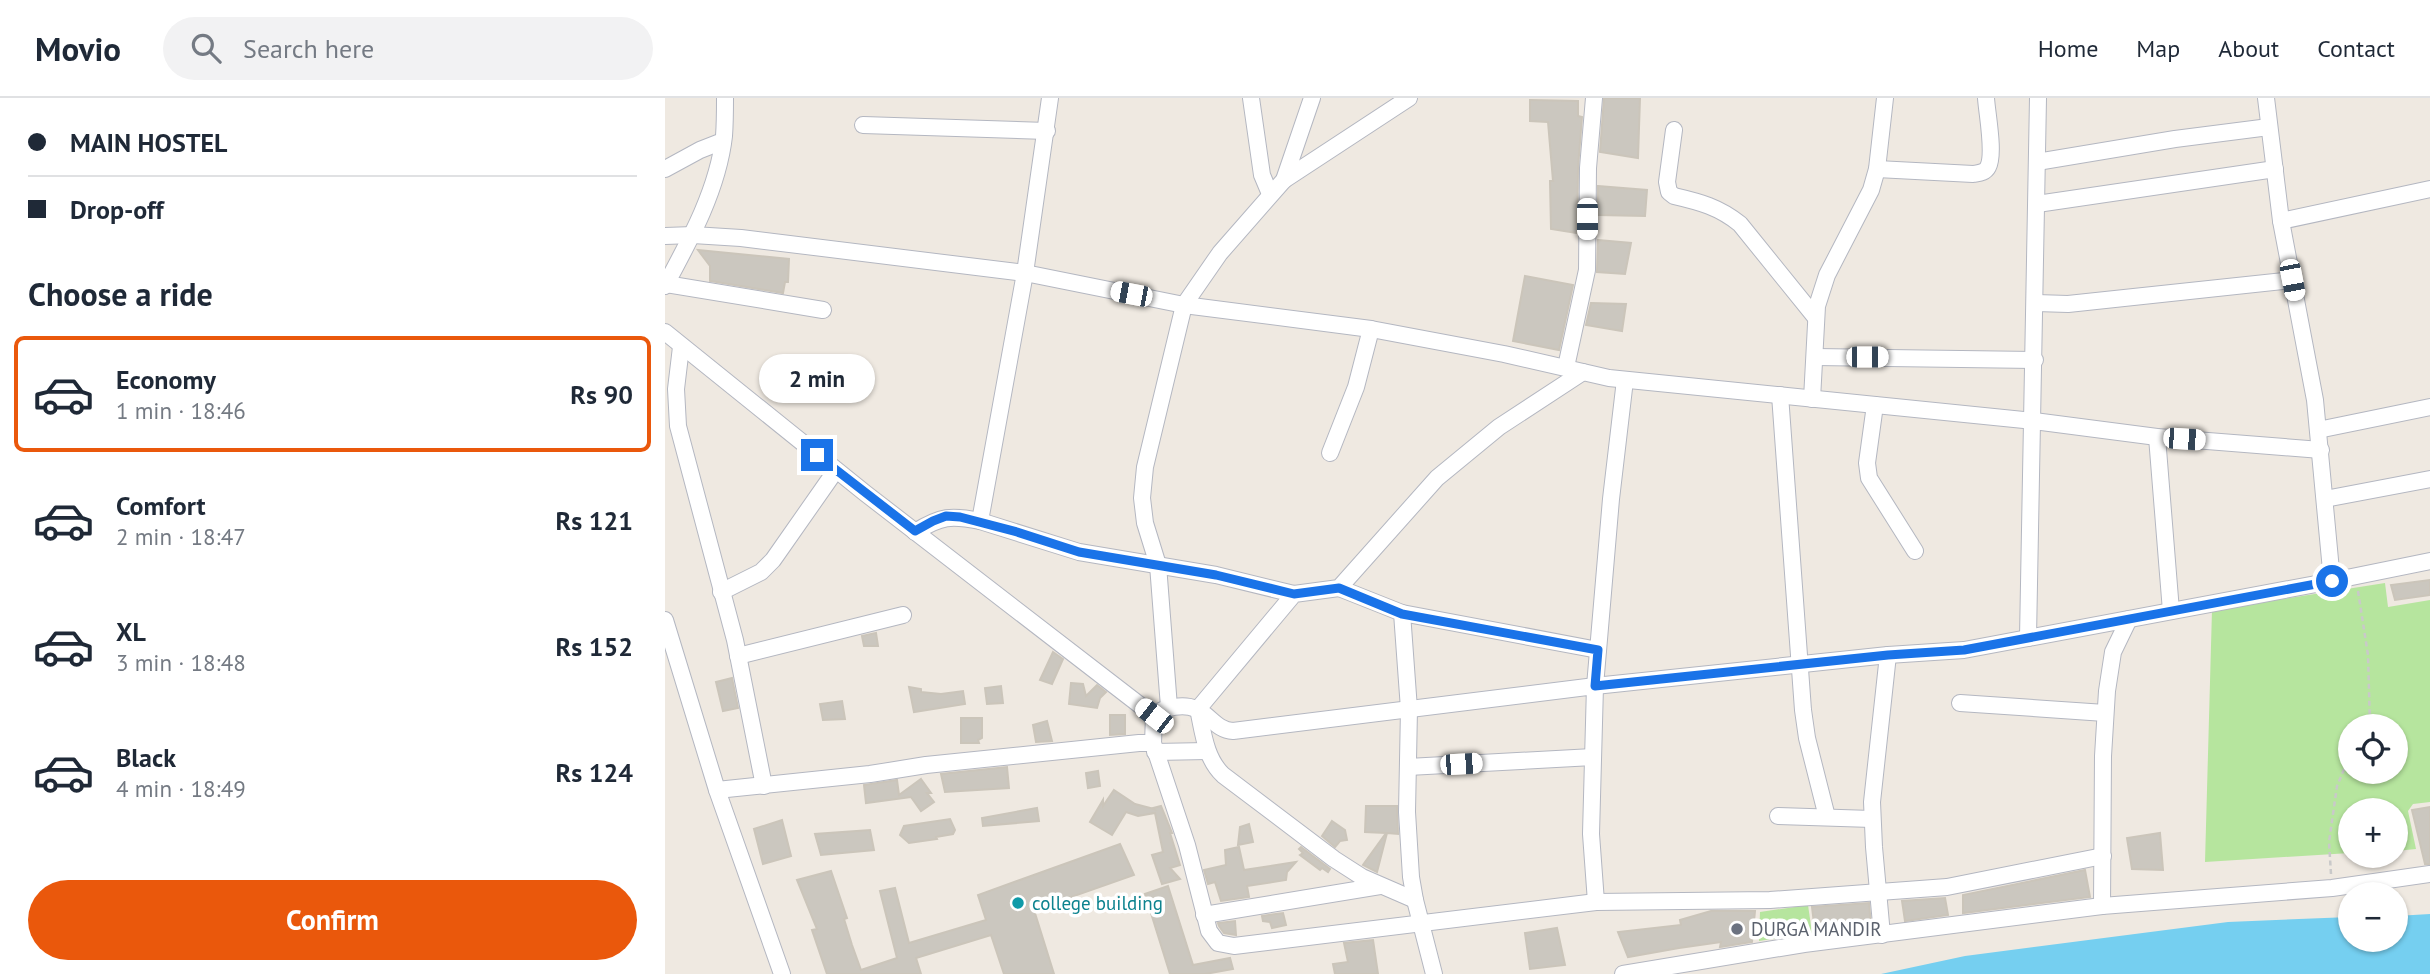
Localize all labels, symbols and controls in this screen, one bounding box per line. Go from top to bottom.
search box [163,17,653,80]
text: Movio [35,27,121,70]
icon: search [187,29,225,67]
text: Search here [243,32,374,65]
text: Home [2038,33,2098,64]
text: Map [2136,33,2180,64]
text: About [2218,33,2279,64]
text: Contact [2317,33,2395,64]
text: MAIN HOSTEL [70,126,227,159]
text: Drop-off [70,193,164,226]
car [1577,198,1598,240]
car [2278,257,2307,303]
text: Choose a ride [28,273,213,315]
car [1109,280,1154,308]
car [1847,347,1889,368]
callout: 2 min [759,354,875,402]
icon: car [32,363,95,426]
text: Economy [116,363,216,396]
text: 2 min [789,364,845,393]
text: Rs 90 [570,378,633,411]
text: 1 min · 18:46 [116,396,246,425]
car [2163,427,2206,451]
route end [801,439,833,471]
icon: car [32,489,95,552]
text: Comfort [116,489,206,522]
text: Rs 121 [556,504,633,537]
text: 2 min · 18:47 [116,522,246,551]
route start [2316,565,2348,597]
icon: car [32,615,95,678]
text: XL [116,615,146,648]
text: Rs 152 [556,630,633,663]
text: 3 min · 18:48 [116,648,246,677]
car [1131,695,1178,737]
map controls [2338,714,2408,952]
button: locate [2338,714,2408,784]
icon: car [32,741,95,804]
text: Black [116,741,176,774]
car [1440,752,1483,776]
text: Rs 124 [556,756,633,789]
text: 4 min · 18:49 [116,774,246,803]
button: + [2338,798,2408,868]
button: Confirm [28,880,637,960]
button: − [2338,882,2408,952]
place label: college building [1032,891,1163,915]
marker: college building [1010,895,1026,911]
place label: DURGA MANDIR [1751,917,1882,941]
marker: DURGA MANDIR [1729,921,1745,937]

